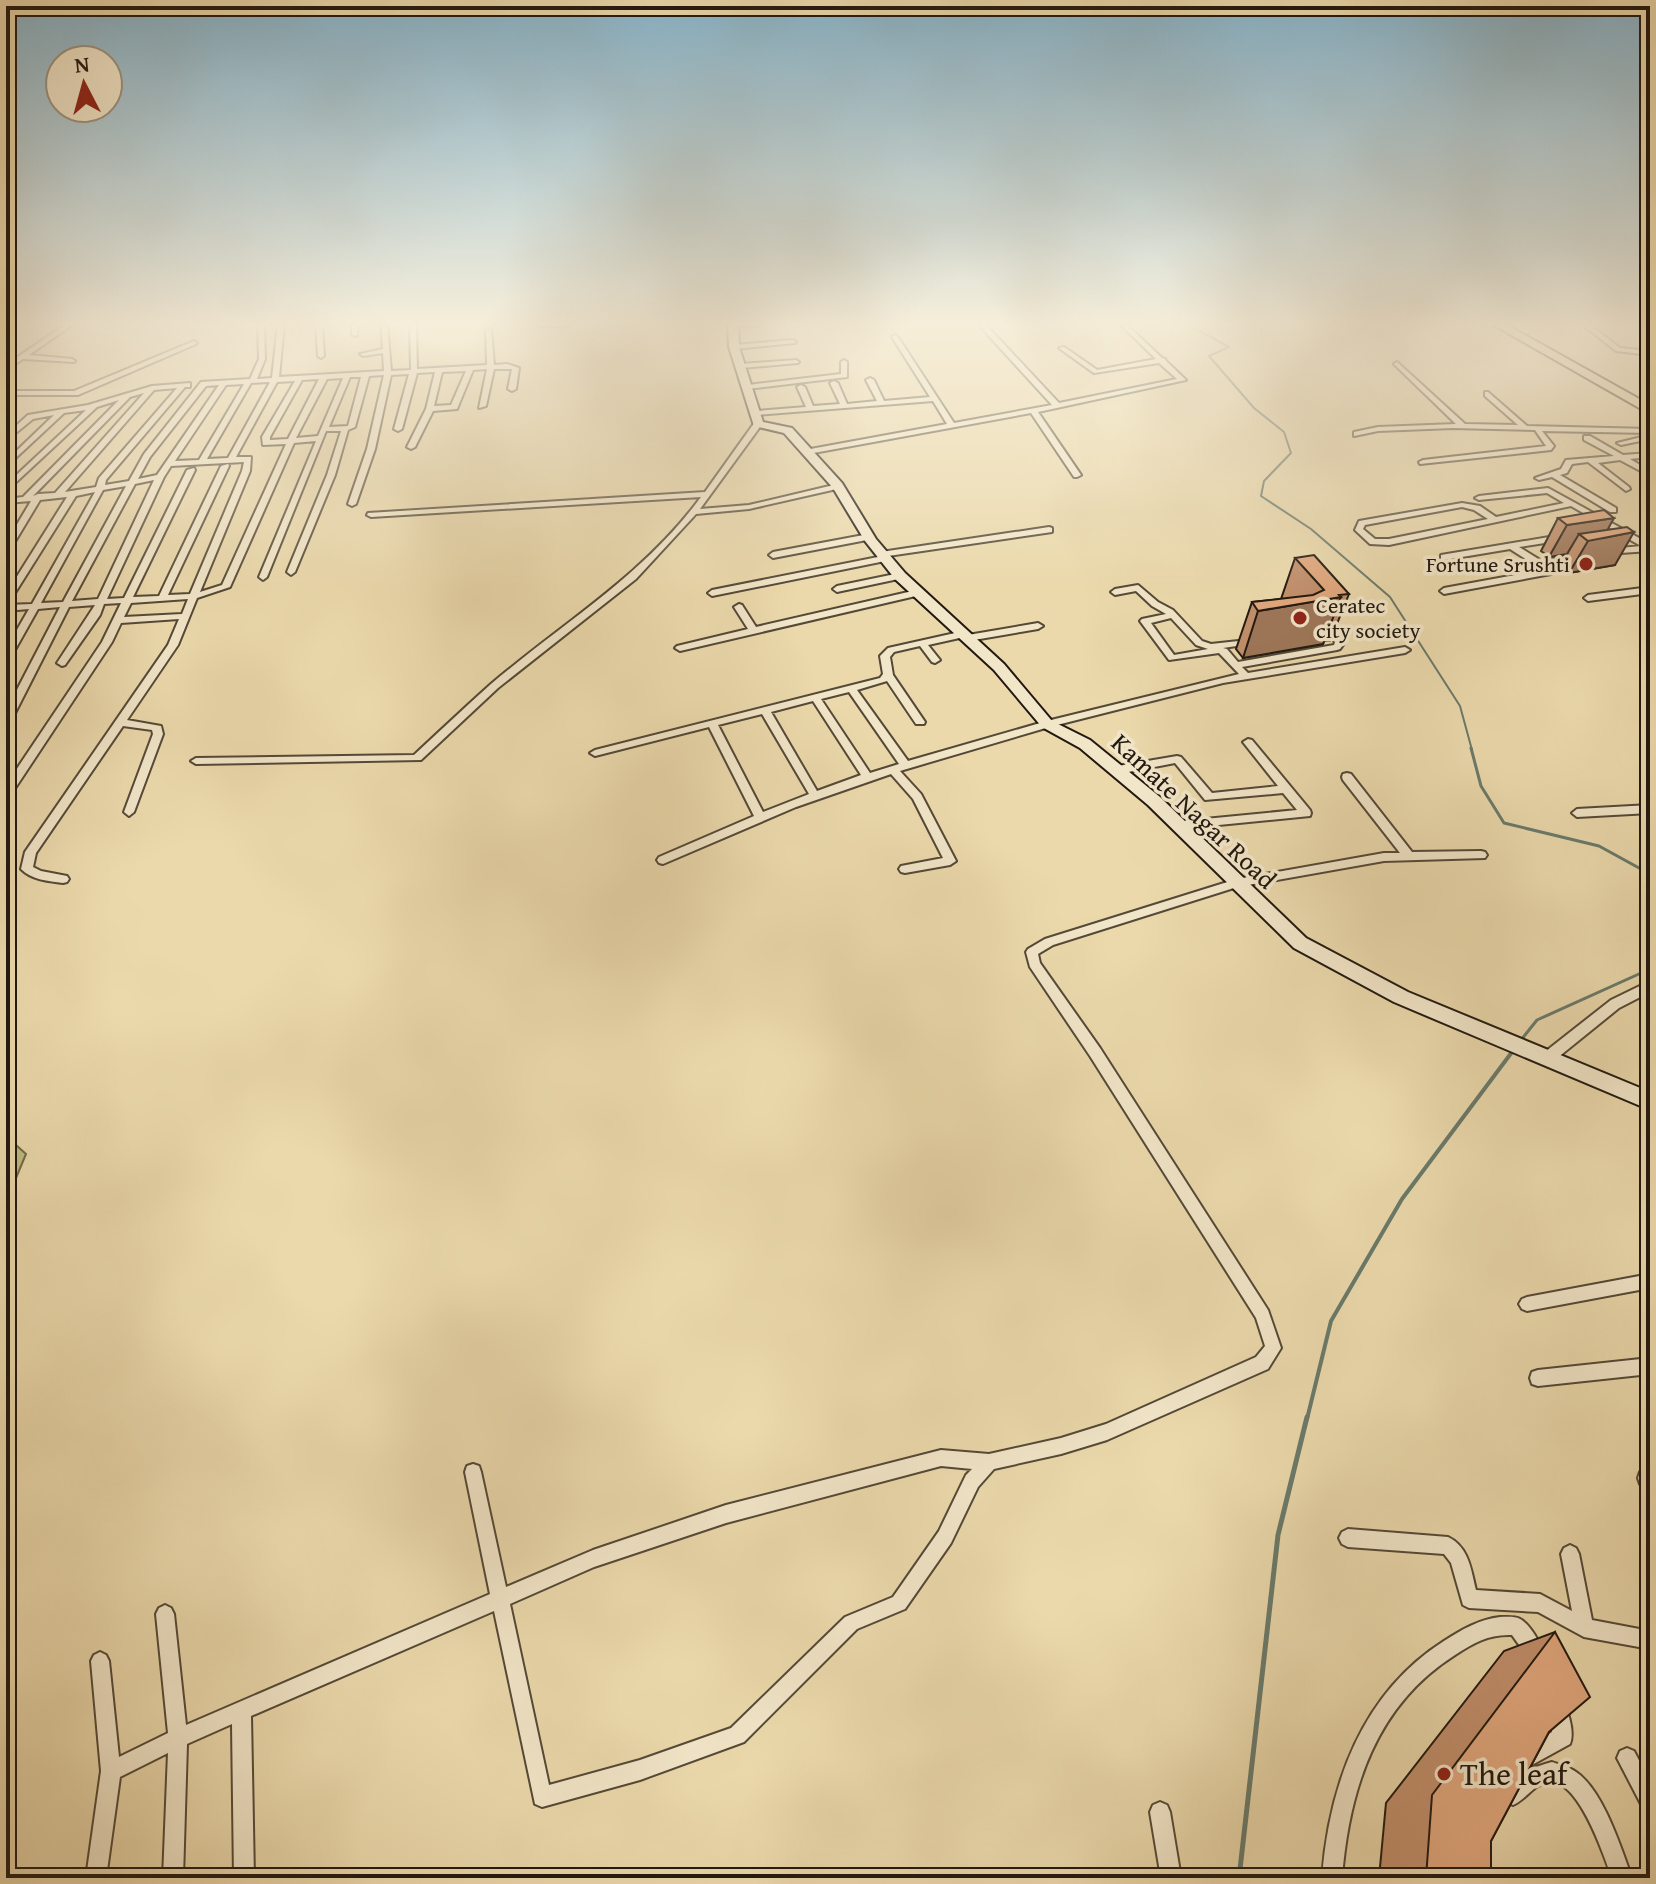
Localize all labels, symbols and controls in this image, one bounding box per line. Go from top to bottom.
north arrow [44,44,124,124]
text: N [73,47,91,81]
place label: Fortune Srushti [1426,548,1570,580]
marker: Fortune Srushti [1577,555,1595,573]
place label: Ceratec city society [1316,589,1420,646]
marker: Ceratec city society [1291,609,1309,627]
street label: Kamate Nagar Road [1103,724,1286,898]
place label: The leaf [1460,1750,1571,1797]
marker: The leaf [1435,1765,1453,1783]

